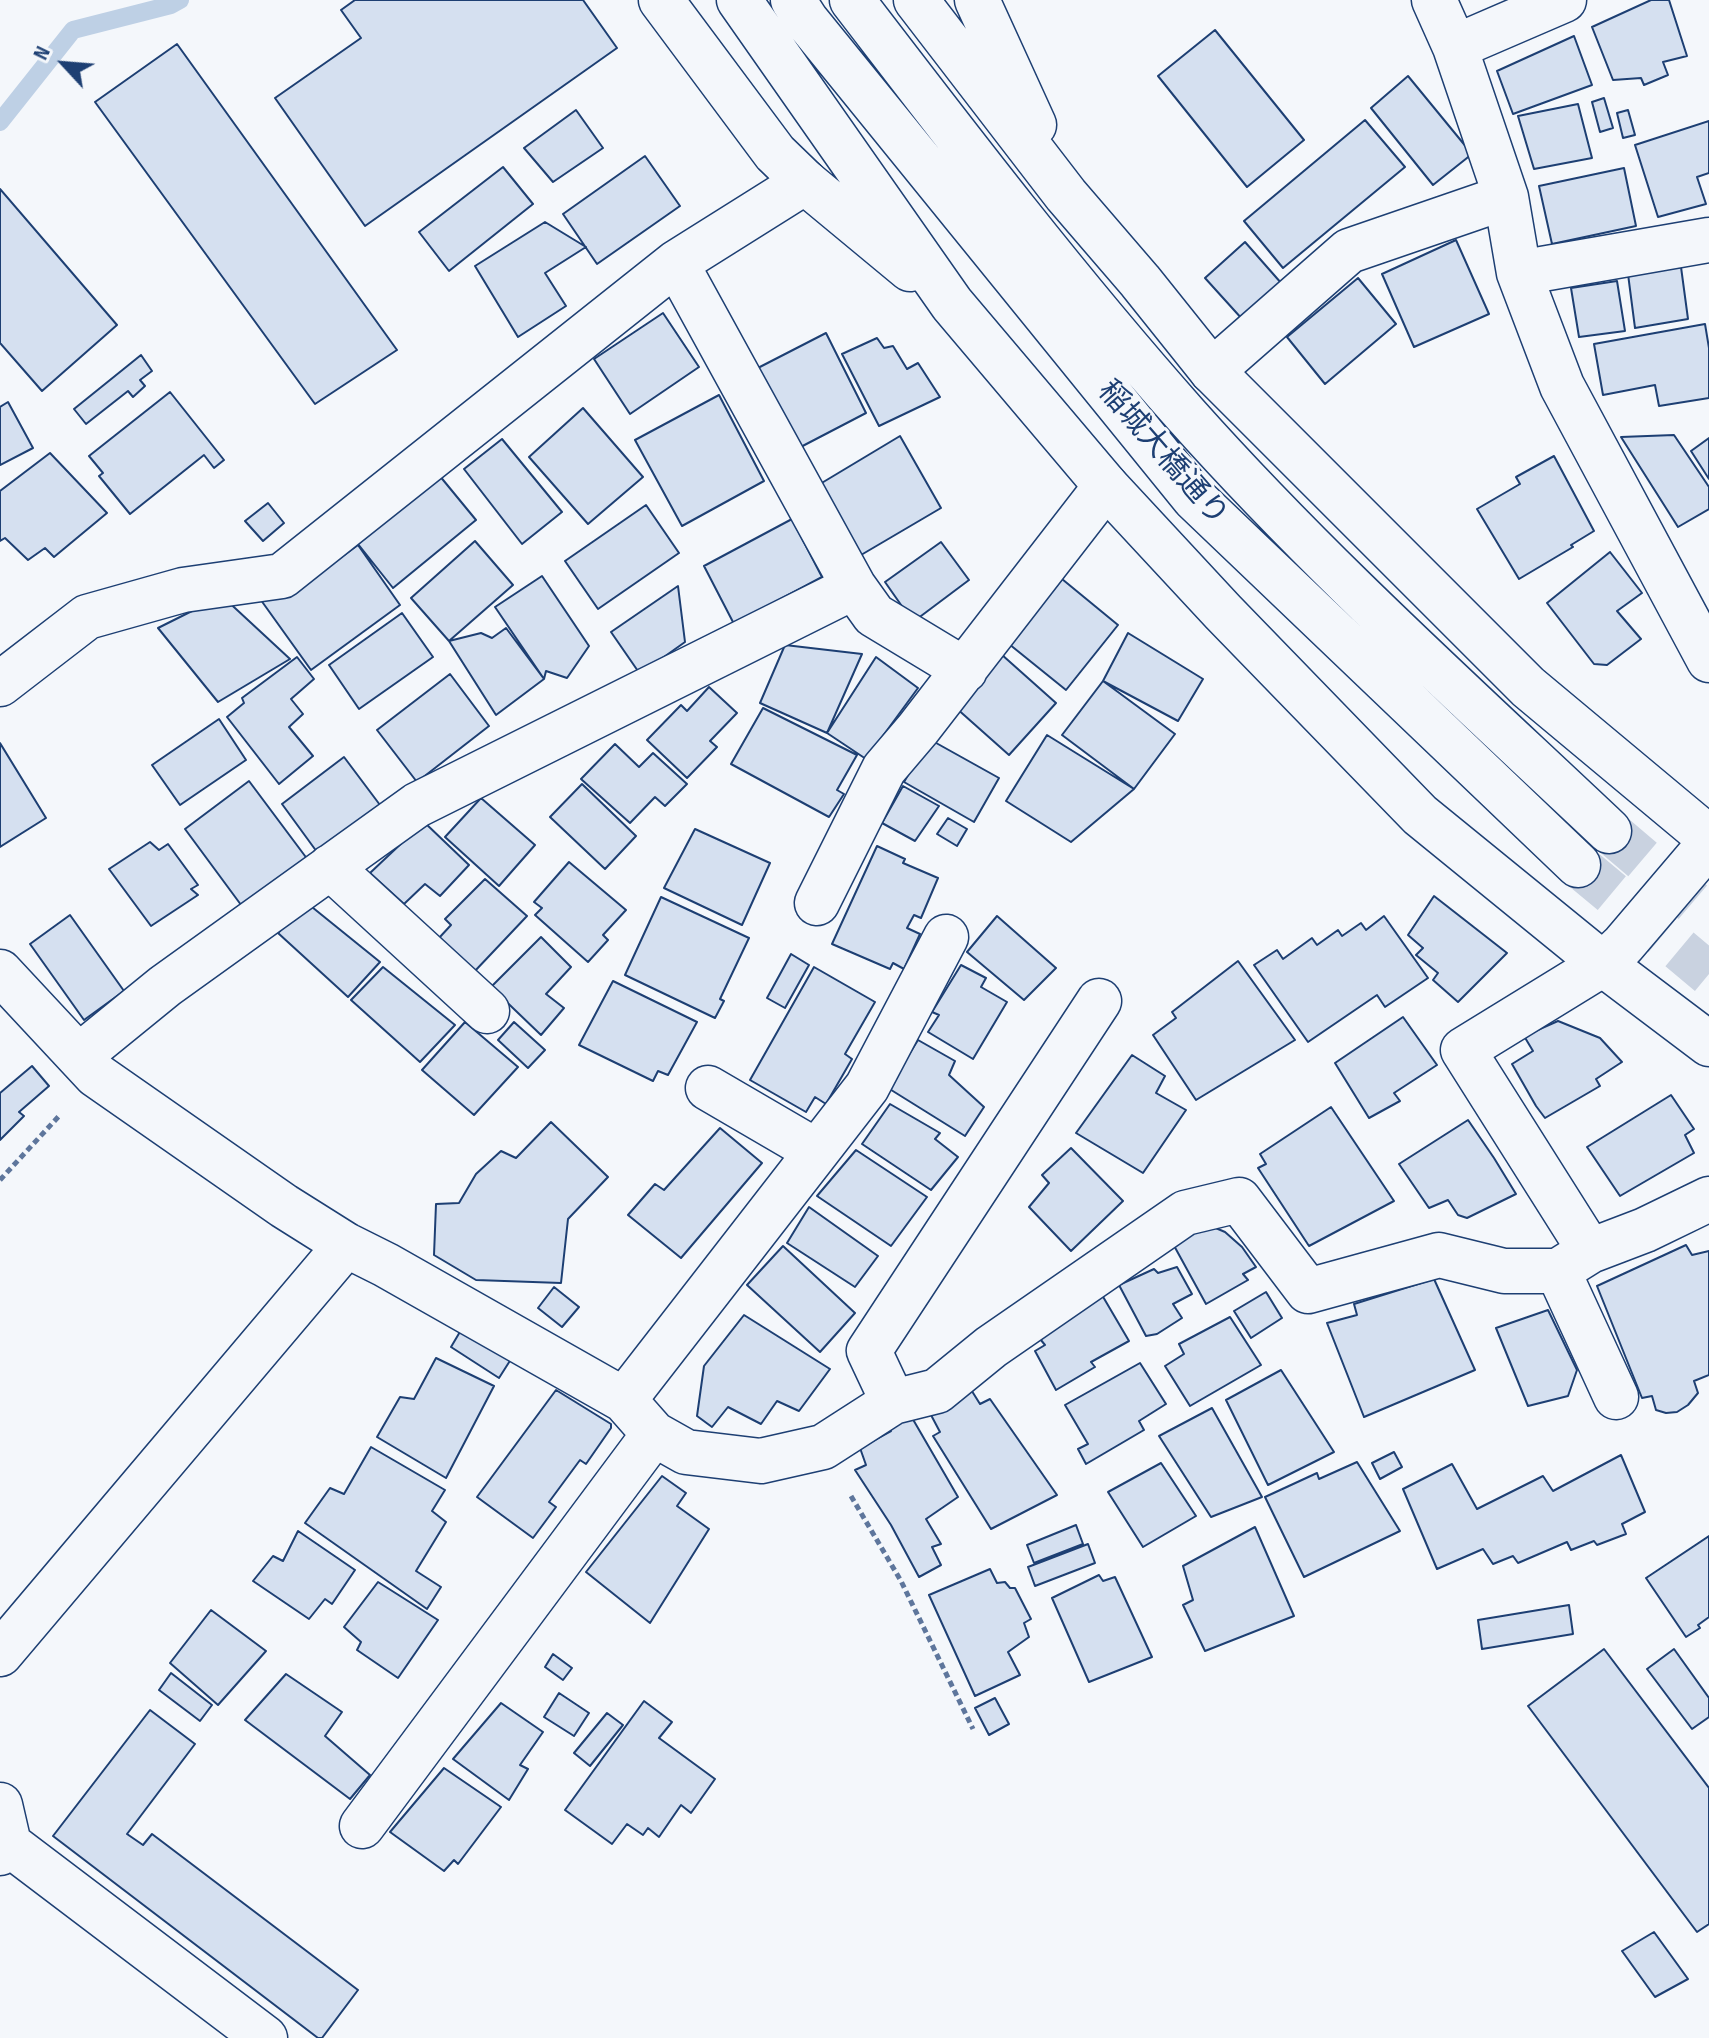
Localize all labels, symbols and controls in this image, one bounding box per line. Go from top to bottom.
north arrow [24,24,104,104]
text: N [27,42,57,64]
street label: 稲城大橋通り [1089,374,1235,534]

